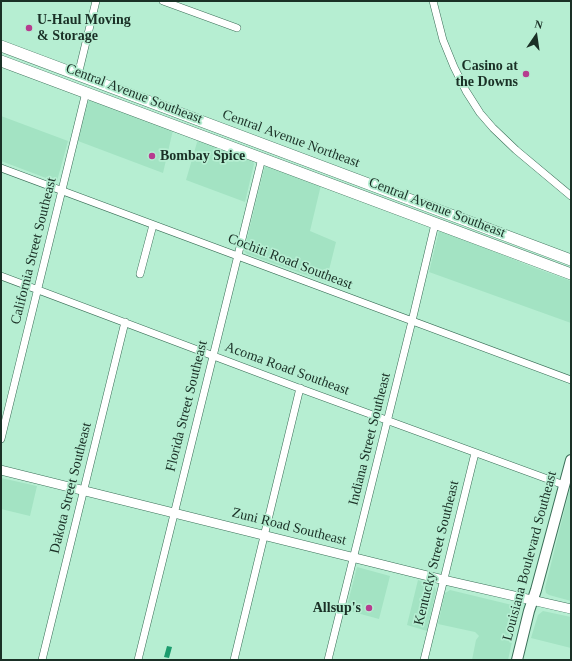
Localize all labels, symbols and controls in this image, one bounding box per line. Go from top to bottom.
place label: U-Haul Moving & Storage [37,12,131,44]
north arrow [516,16,556,56]
text: N [533,18,544,31]
marker: U-Haul Moving & Storage [24,23,34,33]
place label: Casino at the Downs [455,58,518,90]
street label: Central Avenue Southeast [63,60,205,128]
marker: Casino at the Downs [521,69,531,79]
street label: Central Avenue Northeast [220,106,362,172]
place label: Bombay Spice [160,148,245,164]
marker: Bombay Spice [147,151,157,161]
street label: Central Avenue Southeast [366,174,508,242]
street label: California Street Southeast [8,176,60,326]
street label: Cochiti Road Southeast [225,230,355,294]
street label: Florida Street Southeast [163,339,211,473]
street label: Acoma Road Southeast [222,339,352,399]
street label: Indiana Street Southeast [345,371,395,507]
street label: Dakota Street Southeast [47,421,95,555]
street label: Louisiana Boulevard Southeast [499,469,561,643]
street label: Kentucky Street Southeast [411,479,463,627]
street label: Zuni Road Southeast [230,505,348,549]
place label: Allsup's [313,600,361,616]
marker: Allsup's [364,603,374,613]

